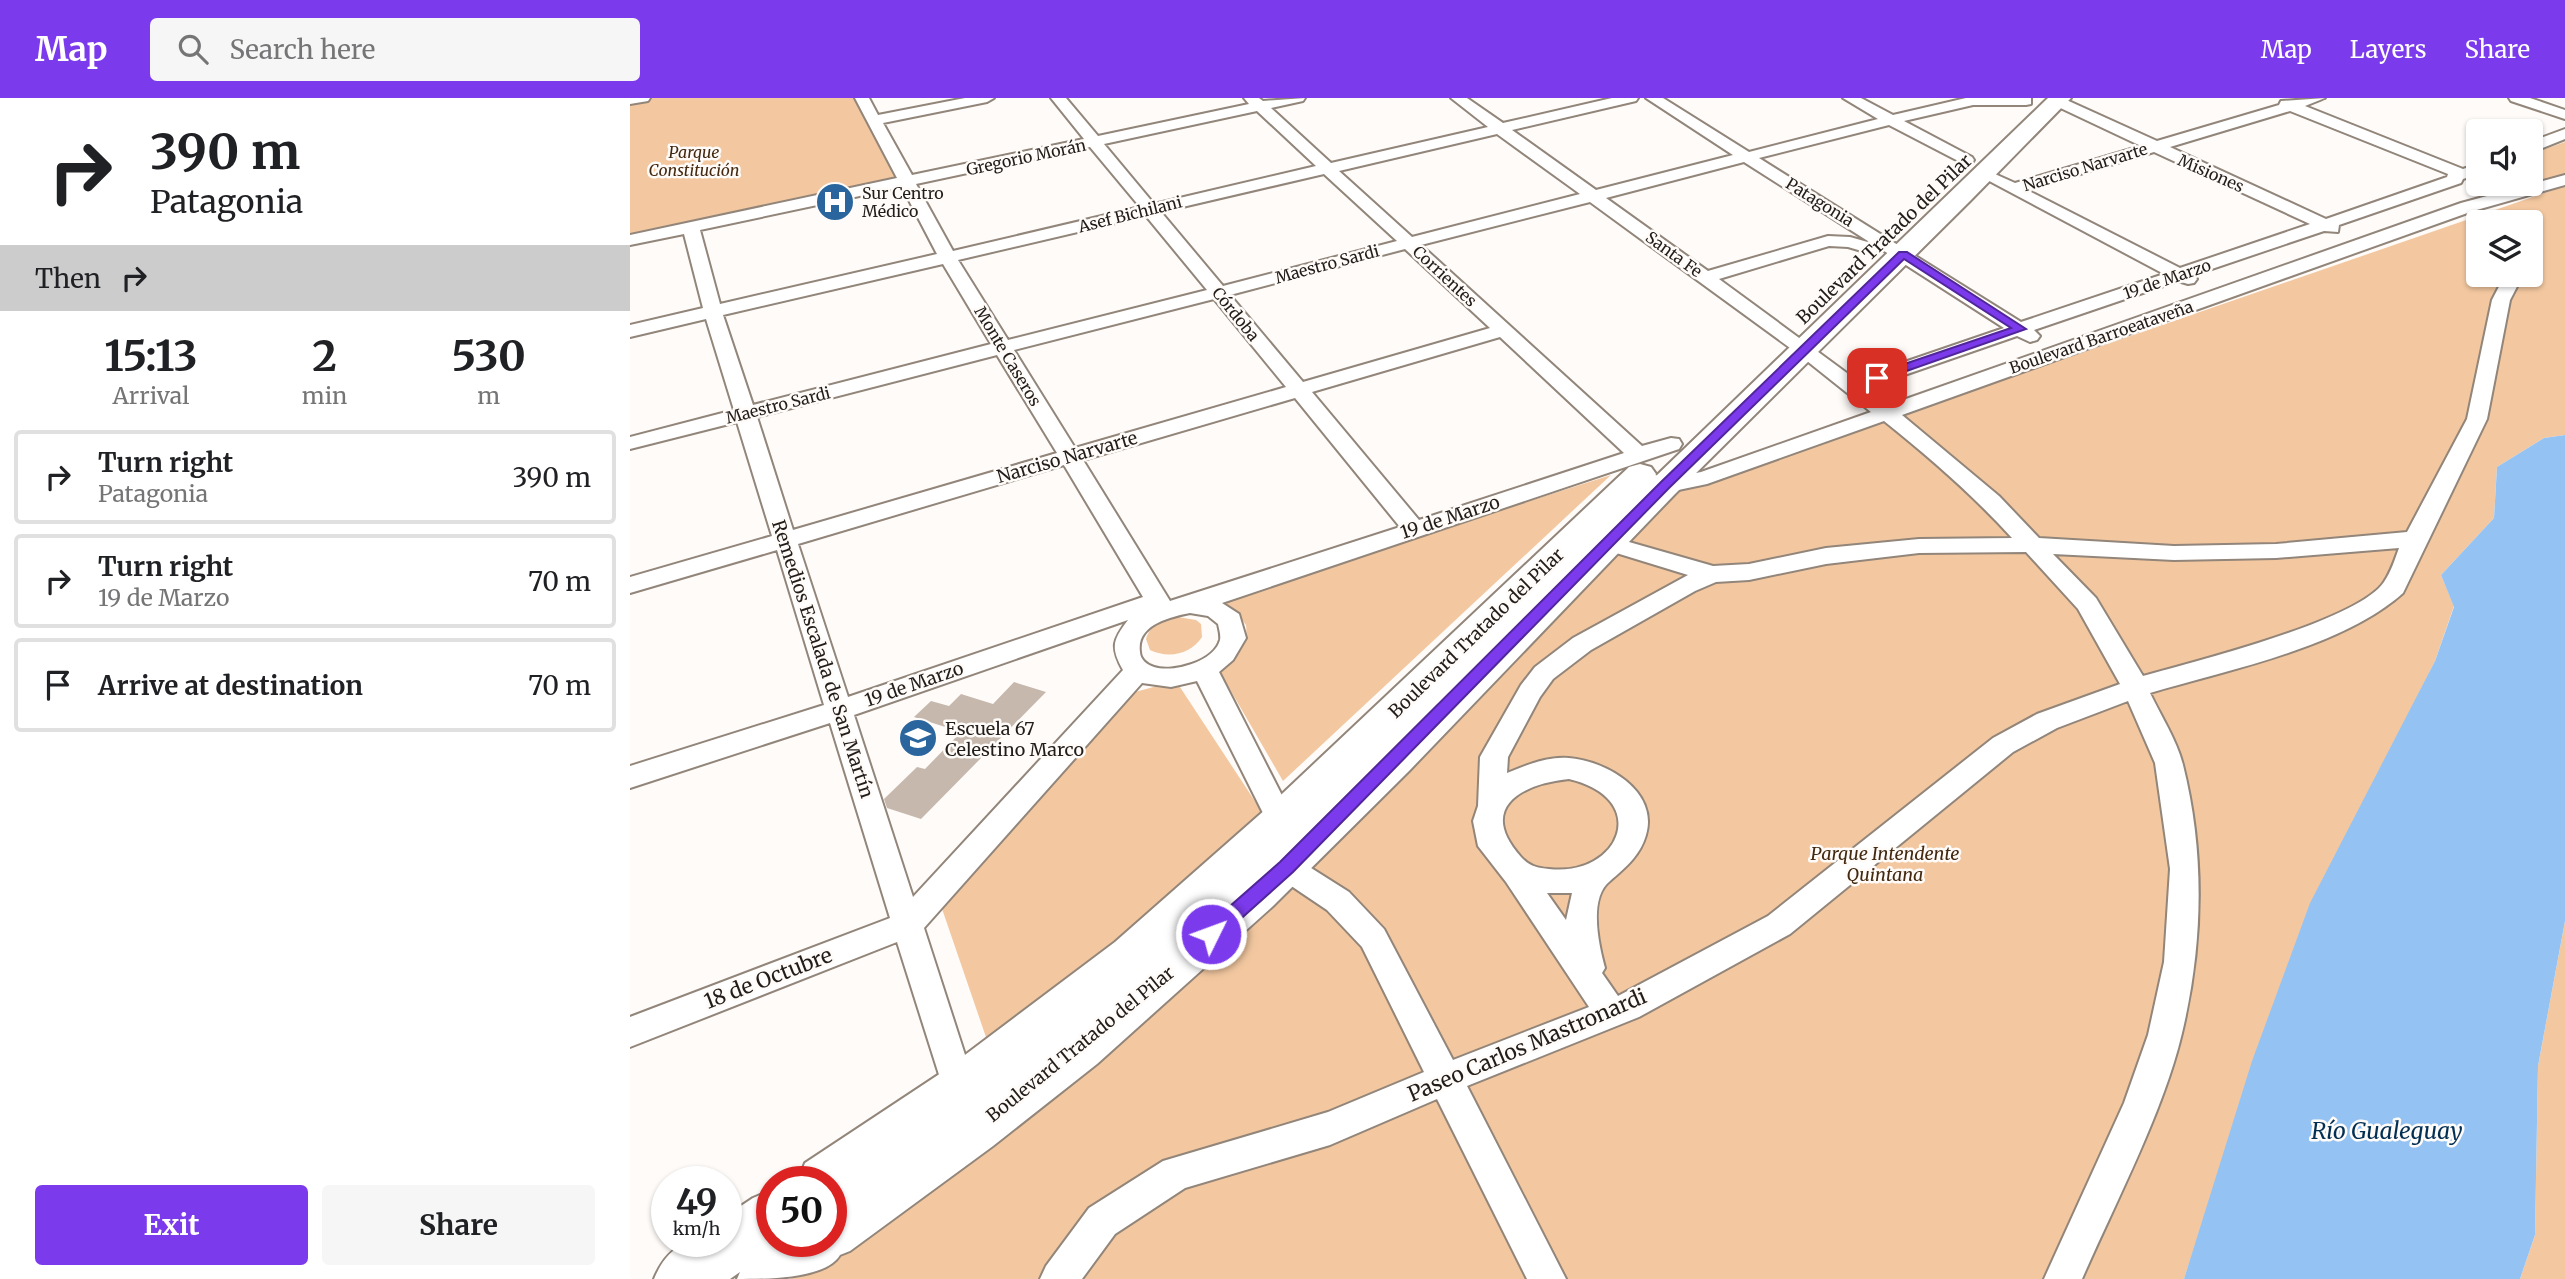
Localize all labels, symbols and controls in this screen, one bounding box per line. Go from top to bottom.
search box [150,18,640,81]
text: Map [35,29,108,70]
icon: search [174,30,212,68]
text: Search here [230,33,375,66]
text: Map [2261,34,2312,65]
text: Layers [2350,34,2426,65]
text: Share [2464,34,2530,65]
map controls [2466,119,2543,287]
button: sound [2466,119,2543,196]
text: 390 m [150,121,300,182]
icon: right [35,126,126,217]
street label: Gregorio Morán [964,134,1088,179]
street label: Narciso Narvarte [2020,139,2150,195]
park label: Parque Constitución [649,142,739,180]
street label: Boulevard Tratado del Pilar [1791,149,1977,329]
street label: Misiones [2175,150,2247,196]
street label: Patagonia [1782,173,1858,231]
hospital icon: Sur Centro Médico [814,181,856,223]
text: Patagonia [150,182,303,222]
place label: Sur Centro Médico [862,183,944,221]
street label: Asef Bichilani [1075,191,1184,237]
button: layers [2466,210,2543,287]
street label: Santa Fe [1642,227,1706,281]
street label: Maestro Sardi [1273,240,1381,288]
street label: Corrientes [1409,241,1481,311]
street label: 19 de Marzo [2121,255,2213,303]
icon: right [115,259,153,297]
text: Then [35,262,101,295]
street label: Córdoba [1208,283,1264,345]
street label: Boulevard Barroeataveña [2006,296,2196,378]
street label: Monte Caseros [970,302,1046,410]
text: 15:13 [104,330,198,382]
text: 2 [312,330,337,382]
text: 530 [452,330,526,382]
pin [1847,348,1907,408]
icon: arrive [1858,359,1896,397]
text: Arrival [113,381,189,410]
text: min [302,381,347,410]
text: m [477,381,500,410]
street label: Maestro Sardi [724,382,832,428]
street label: Narciso Narvarte [994,426,1140,488]
text: Turn right [98,446,233,479]
icon: right [39,458,77,496]
text: 390 m [512,461,591,494]
text: Patagonia [98,479,208,508]
street label: 19 de Marzo [1398,490,1502,544]
street label: Remedios Escalada de San Martín [767,517,879,801]
street label: Boulevard Tratado del Pilar [1383,543,1569,723]
text: Turn right [98,550,233,583]
icon: right [39,562,77,600]
text: 70 m [528,565,591,598]
text: 19 de Marzo [98,583,229,612]
street label: 19 de Marzo [862,656,966,712]
icon: arrive [39,666,77,704]
text: Arrive at destination [98,669,363,702]
text: 70 m [528,669,591,702]
school or university icon: Escuela 67 Celestino Marco [897,717,939,759]
place label: Escuela 67 Celestino Marco [945,717,1084,761]
park label: Parque Intendente Quintana [1810,842,1960,886]
position arrow [1174,897,1248,971]
street label: 18 de Octubre [700,941,836,1015]
street label: Boulevard Tratado del Pilar [981,961,1179,1127]
street label: Paseo Carlos Mastronardi [1404,982,1651,1108]
water label: Río Gualeguay [2311,1116,2463,1145]
speed limit sign: 50 [756,1166,847,1257]
text: 49 [676,1180,717,1224]
button: Exit [35,1185,308,1265]
button: Share [322,1185,595,1265]
text: km/h [673,1217,720,1240]

